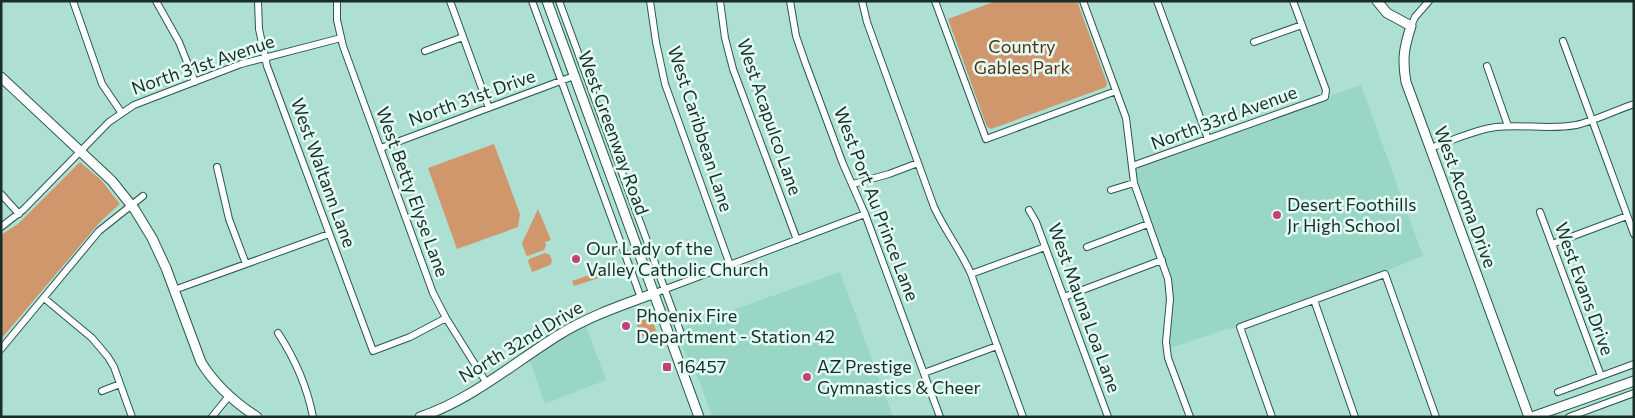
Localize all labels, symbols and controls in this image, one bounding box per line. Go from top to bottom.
street label: North 31st Avenue [128,29,277,99]
park label: Country Gables Park [974,35,1071,78]
street label: West Acapulco Lane [733,36,807,198]
street label: West Caribbean Lane [664,43,738,214]
street label: West Greenway Road [574,48,654,218]
street label: North 31st Drive [405,64,538,130]
street label: North 33rd Avenue [1148,80,1300,154]
street label: West Waltann Lane [287,95,361,250]
street label: West Betty Elyse Lane [372,104,454,280]
street label: West Port Au Prince Lane [830,104,924,304]
street label: West Acoma Drive [1430,123,1502,271]
place label: Desert Foothills Jr High School [1287,193,1416,236]
marker: Desert Foothills Jr High School [1271,209,1283,221]
street label: West Evans Drive [1551,219,1619,358]
street label: West Mauna Loa Lane [1044,220,1126,395]
place label: Our Lady of the Valley Catholic Church [586,237,769,280]
marker: Our Lady of the Valley Catholic Church [570,253,582,265]
street label: North 32nd Drive [455,296,586,387]
place label: Phoenix Fire Department - Station 42 [636,304,835,347]
marker: Phoenix Fire Department - Station 42 [620,320,632,332]
place label: 16457 [677,355,726,377]
place label: AZ Prestige Gymnastics & Cheer [817,355,981,398]
marker: 16457 [661,361,673,373]
marker: AZ Prestige Gymnastics & Cheer [801,371,813,383]

